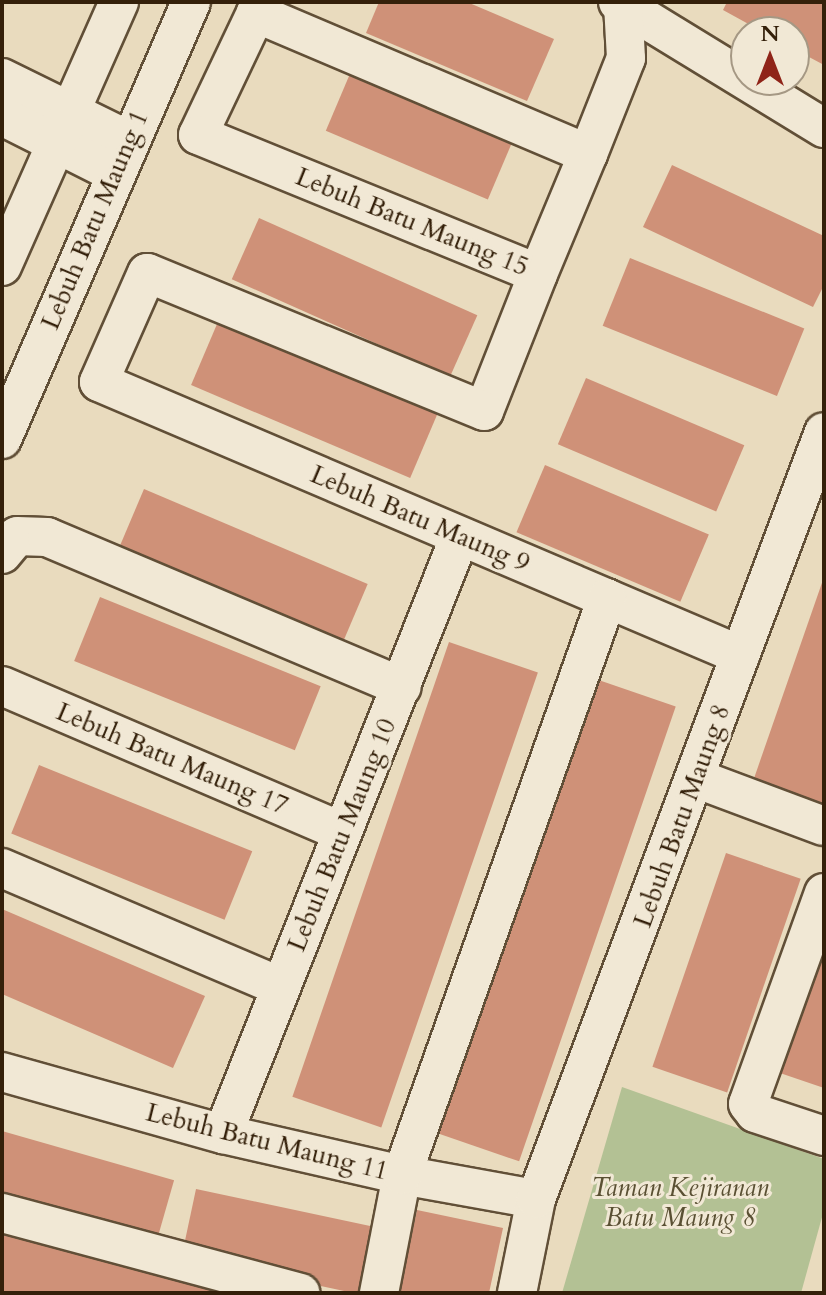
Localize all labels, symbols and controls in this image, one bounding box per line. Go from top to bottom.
north arrow [730,16,810,96]
text: N [760,19,780,49]
street label: Lebuh Batu Maung 1 [35,106,155,334]
street label: Lebuh Batu Maung 15 [291,161,533,283]
street label: Lebuh Batu Maung 9 [306,459,534,579]
street label: Lebuh Batu Maung 17 [52,696,292,822]
street label: Lebuh Batu Maung 8 [627,700,737,932]
street label: Lebuh Batu Maung 10 [281,714,403,956]
street label: Lebuh Batu Maung 11 [143,1097,391,1187]
park label: Taman Kejiranan Batu Maung 8 [591,1172,769,1234]

